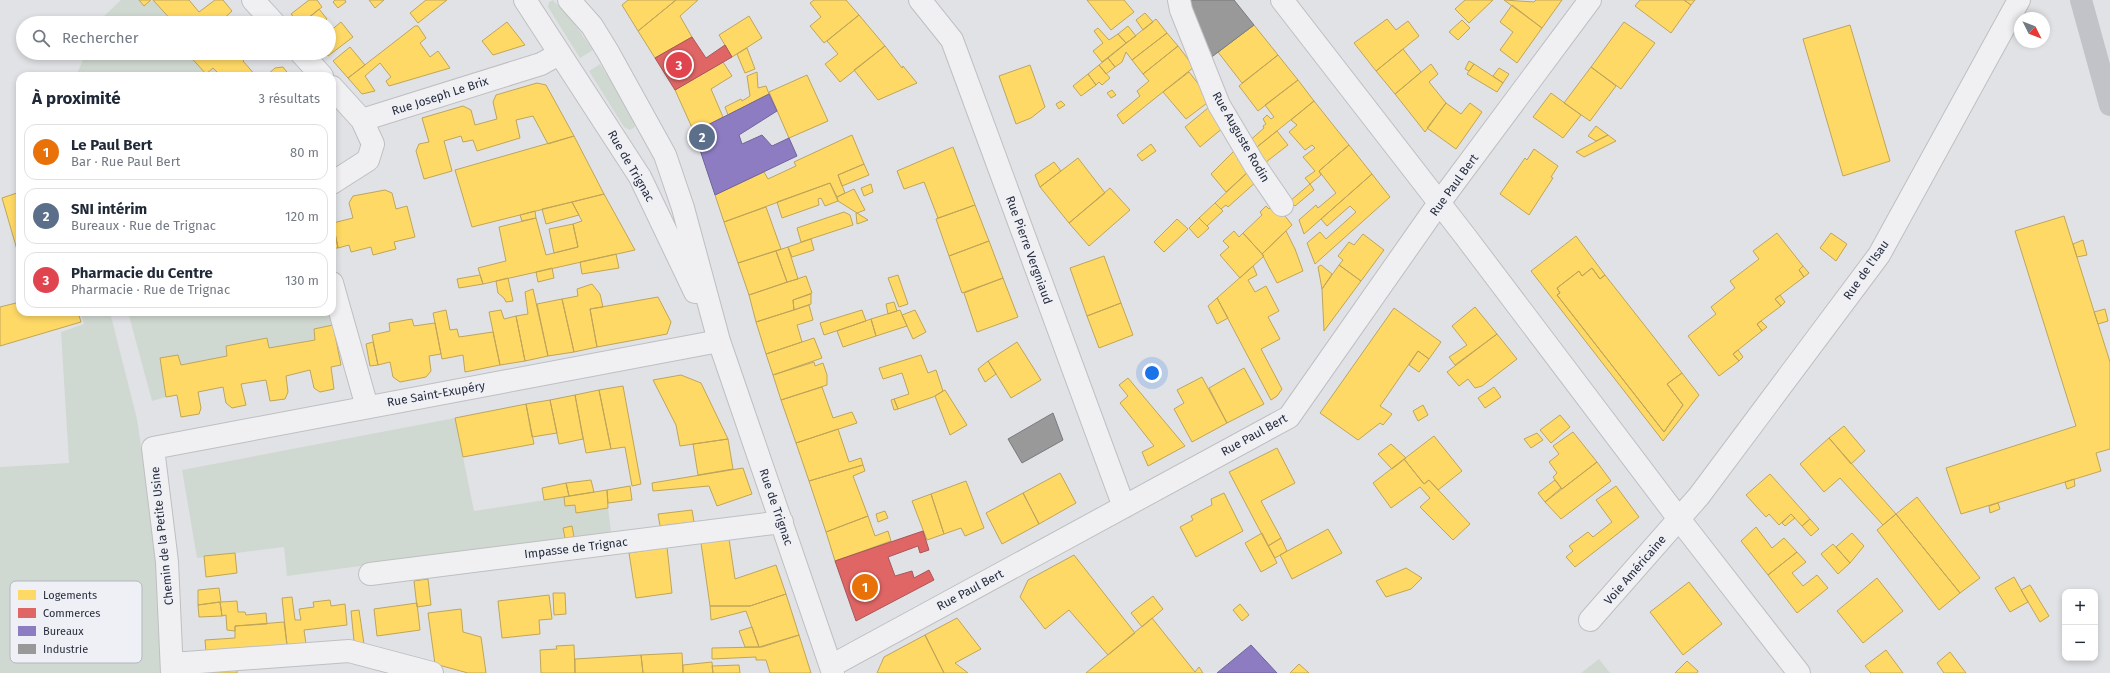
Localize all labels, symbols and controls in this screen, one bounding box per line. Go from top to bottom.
north arrow [2014,12,2050,48]
search box [16,16,336,60]
icon: search [30,27,52,49]
text: Rechercher [62,29,138,47]
pin: 3 [666,50,692,80]
street label: Rue Joseph Le Brix [390,74,490,118]
text: À proximité [32,88,121,109]
street label: Rue Auguste Rodin [1209,89,1273,185]
text: 3 résultats [258,91,320,106]
pin: 2 [689,122,715,152]
street label: Rue de Trignac [605,128,657,204]
text: Le Paul Bert [71,136,153,154]
text: 1 [43,145,49,160]
text: 80 m [290,145,319,160]
street label: Rue Paul Bert [1427,151,1482,219]
text: Bar · Rue Paul Bert [71,154,180,169]
street label: Rue Pierre Vergniaud [1003,194,1055,306]
text: SNI intérim [71,200,147,218]
text: 2 [43,209,49,224]
text: 120 m [285,209,319,224]
text: Bureaux · Rue de Trignac [71,218,216,233]
street label: Rue de l'Isau [1840,238,1892,302]
text: Pharmacie du Centre [71,264,213,282]
text: 3 [43,273,49,288]
text: 130 m [285,273,319,288]
text: Pharmacie · Rue de Trignac [71,282,230,297]
your location [1142,363,1162,383]
street label: Rue Saint-Exupéry [386,378,486,410]
street label: Rue Paul Bert [1219,411,1290,459]
street label: Chemin de la Petite Usine [148,466,176,606]
street label: Rue de Trignac [756,467,796,547]
street label: Voie Américaine [1601,532,1669,608]
street label: Impasse de Trignac [523,535,629,561]
street label: Rue Paul Bert [934,566,1006,613]
pin: 1 [852,572,878,602]
legend [10,581,142,663]
text: Logements [43,589,97,602]
map controls [2062,589,2098,661]
button: + [2062,589,2098,625]
text: Commerces [43,607,100,620]
text: Bureaux [43,625,84,638]
button: − [2062,625,2098,661]
text: Industrie [43,643,88,656]

